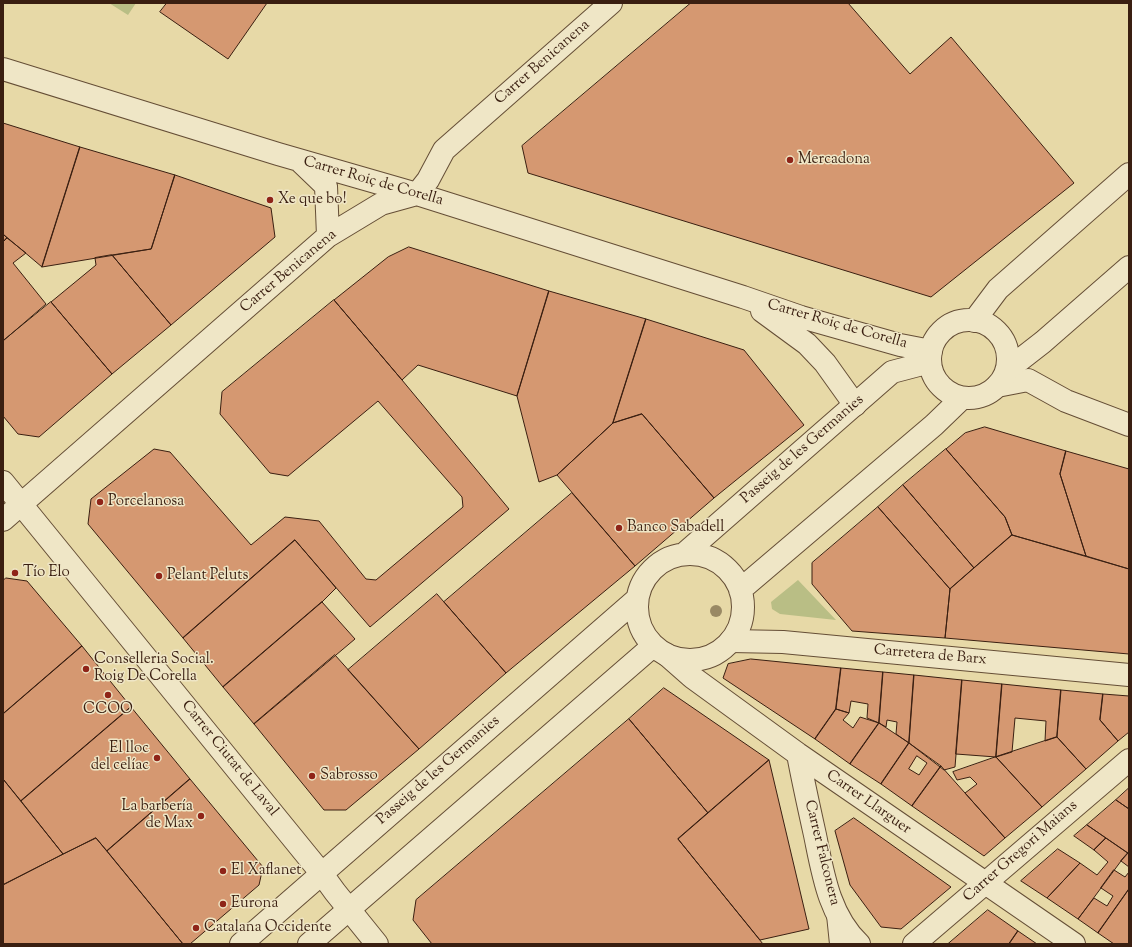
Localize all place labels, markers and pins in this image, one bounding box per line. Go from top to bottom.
place label: Mercadona [798,151,870,169]
marker: Mercadona [785,155,795,165]
place label: Xe que bo! [278,191,347,209]
marker: Xe que bo! [265,195,275,205]
place label: Porcelanosa [108,493,184,511]
marker: Porcelanosa [95,497,105,507]
place label: Banco Sabadell [627,519,724,537]
marker: Banco Sabadell [614,523,624,533]
place label: Tío Elo [23,564,70,582]
place label: Pelant Peluts [167,567,248,585]
marker: Tío Elo [10,568,20,578]
marker: Pelant Peluts [154,571,164,581]
place label: Conselleria Social. Roig De Corella [94,651,214,686]
marker: Conselleria Social. Roig De Corella [81,664,91,674]
marker: CCOO [103,690,113,700]
place label: CCOO [83,701,133,719]
place label: El lloc del celíac [91,740,149,775]
marker: El lloc del celíac [152,753,162,763]
place label: Sabrosso [320,767,378,785]
marker: Sabrosso [307,771,317,781]
place label: La barbería de Max [121,798,193,833]
marker: La barbería de Max [196,811,206,821]
place label: El Xaflanet [231,862,301,880]
marker: El Xaflanet [218,866,228,876]
place label: Eurona [231,895,278,913]
marker: Eurona [218,899,228,909]
place label: Catalana Occidente [204,919,331,937]
marker: Catalana Occidente [191,923,201,933]

